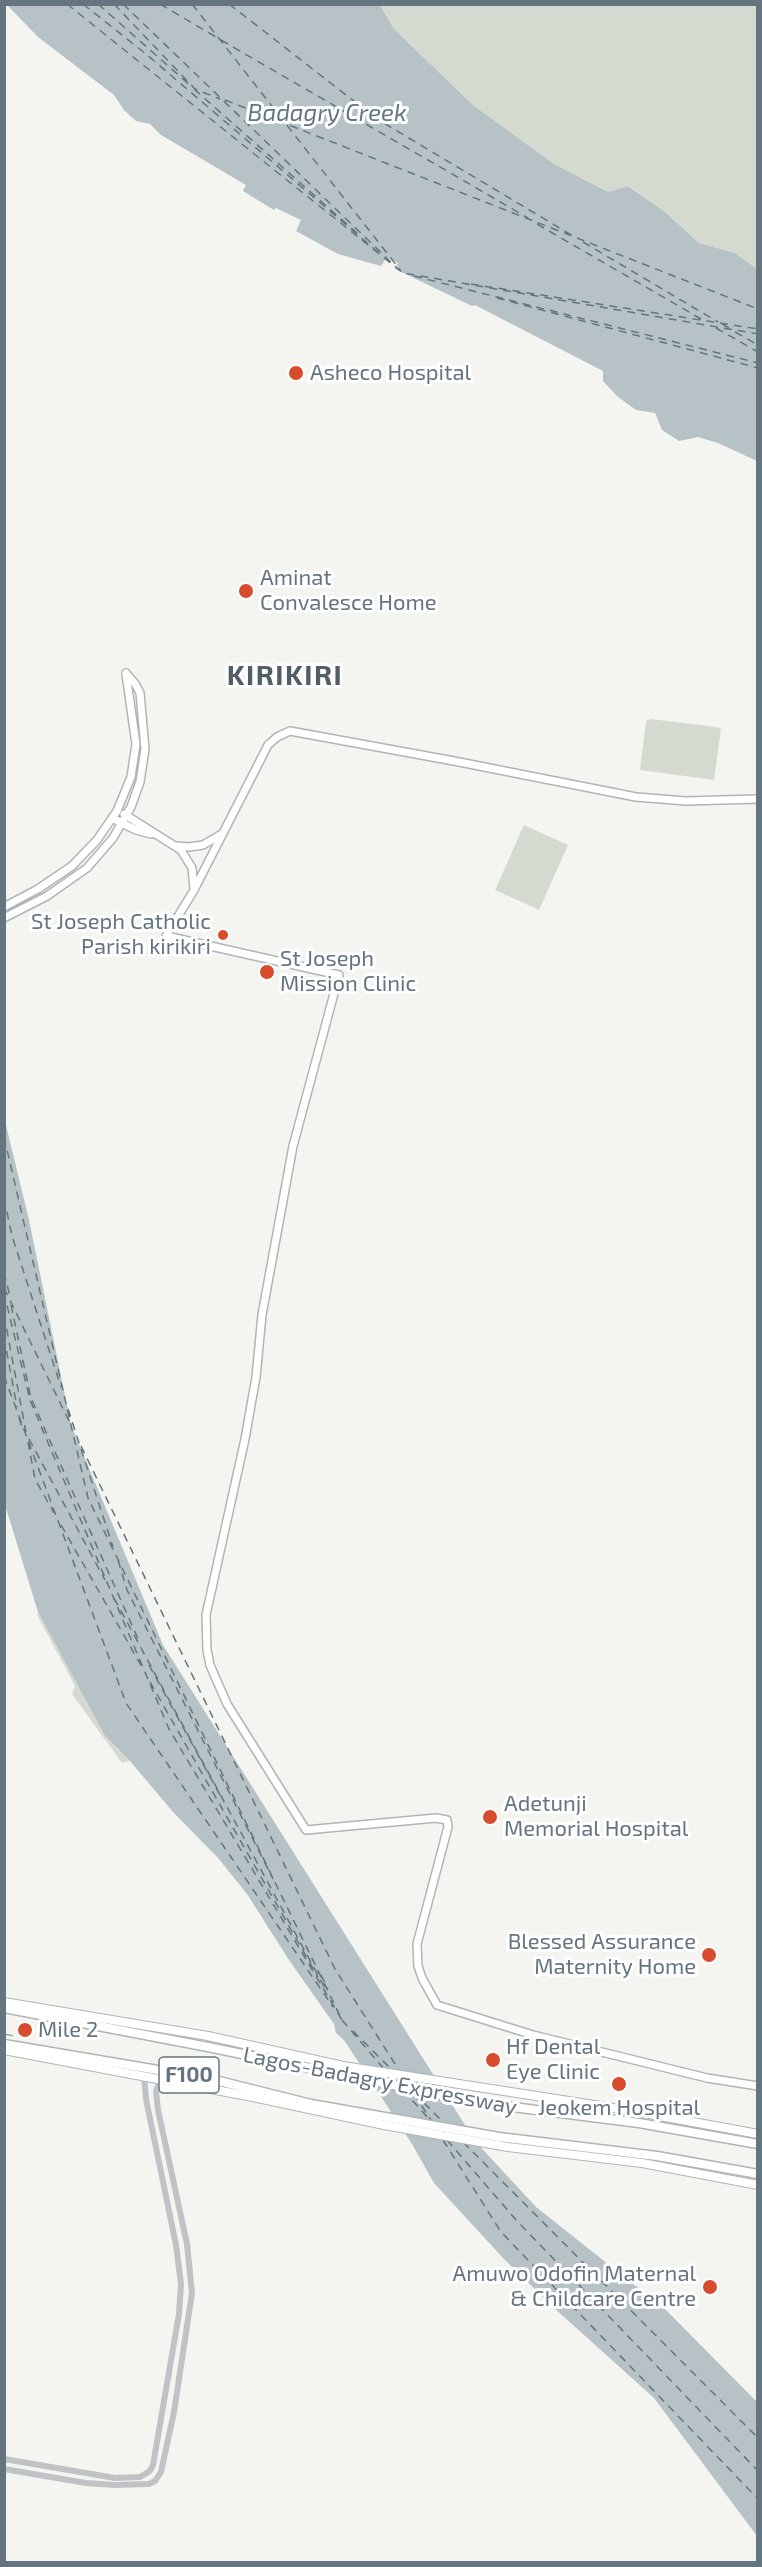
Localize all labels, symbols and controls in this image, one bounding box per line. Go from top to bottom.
water label: Badagry Creek [248,99,406,127]
place label: Asheco Hospital [310,360,471,386]
marker: Asheco Hospital [287,364,305,382]
place label: Aminat Convalesce Home [260,565,437,616]
marker: Aminat Convalesce Home [237,582,255,600]
district label: KIRIKIRI [227,659,343,693]
place label: St Joseph Catholic Parish kirikiri [31,909,211,960]
marker: St Joseph Catholic Parish kirikiri [216,928,230,942]
place label: St Joseph Mission Clinic [280,946,416,998]
marker: St Joseph Mission Clinic [258,963,276,981]
place label: Adetunji Memorial Hospital [504,1791,688,1843]
marker: Adetunji Memorial Hospital [481,1808,499,1826]
place label: Blessed Assurance Maternity Home [508,1929,696,1981]
marker: Blessed Assurance Maternity Home [700,1946,718,1964]
place label: Mile 2 [38,2017,98,2043]
marker: Mile 2 [16,2021,34,2039]
place label: Hf Dental Eye Clinic [506,2034,600,2086]
street label: Lagos-Badagry Expressway [241,2041,519,2121]
marker: Hf Dental Eye Clinic [484,2051,502,2069]
road number: F100 [159,2057,219,2093]
marker: Jeokem Hospital [610,2075,628,2093]
place label: Jeokem Hospital [538,2095,700,2121]
place label: Amuwo Odofin Maternal & Childcare Centre [452,2261,696,2312]
marker: Amuwo Odofin Maternal & Childcare Centre [701,2278,719,2296]

